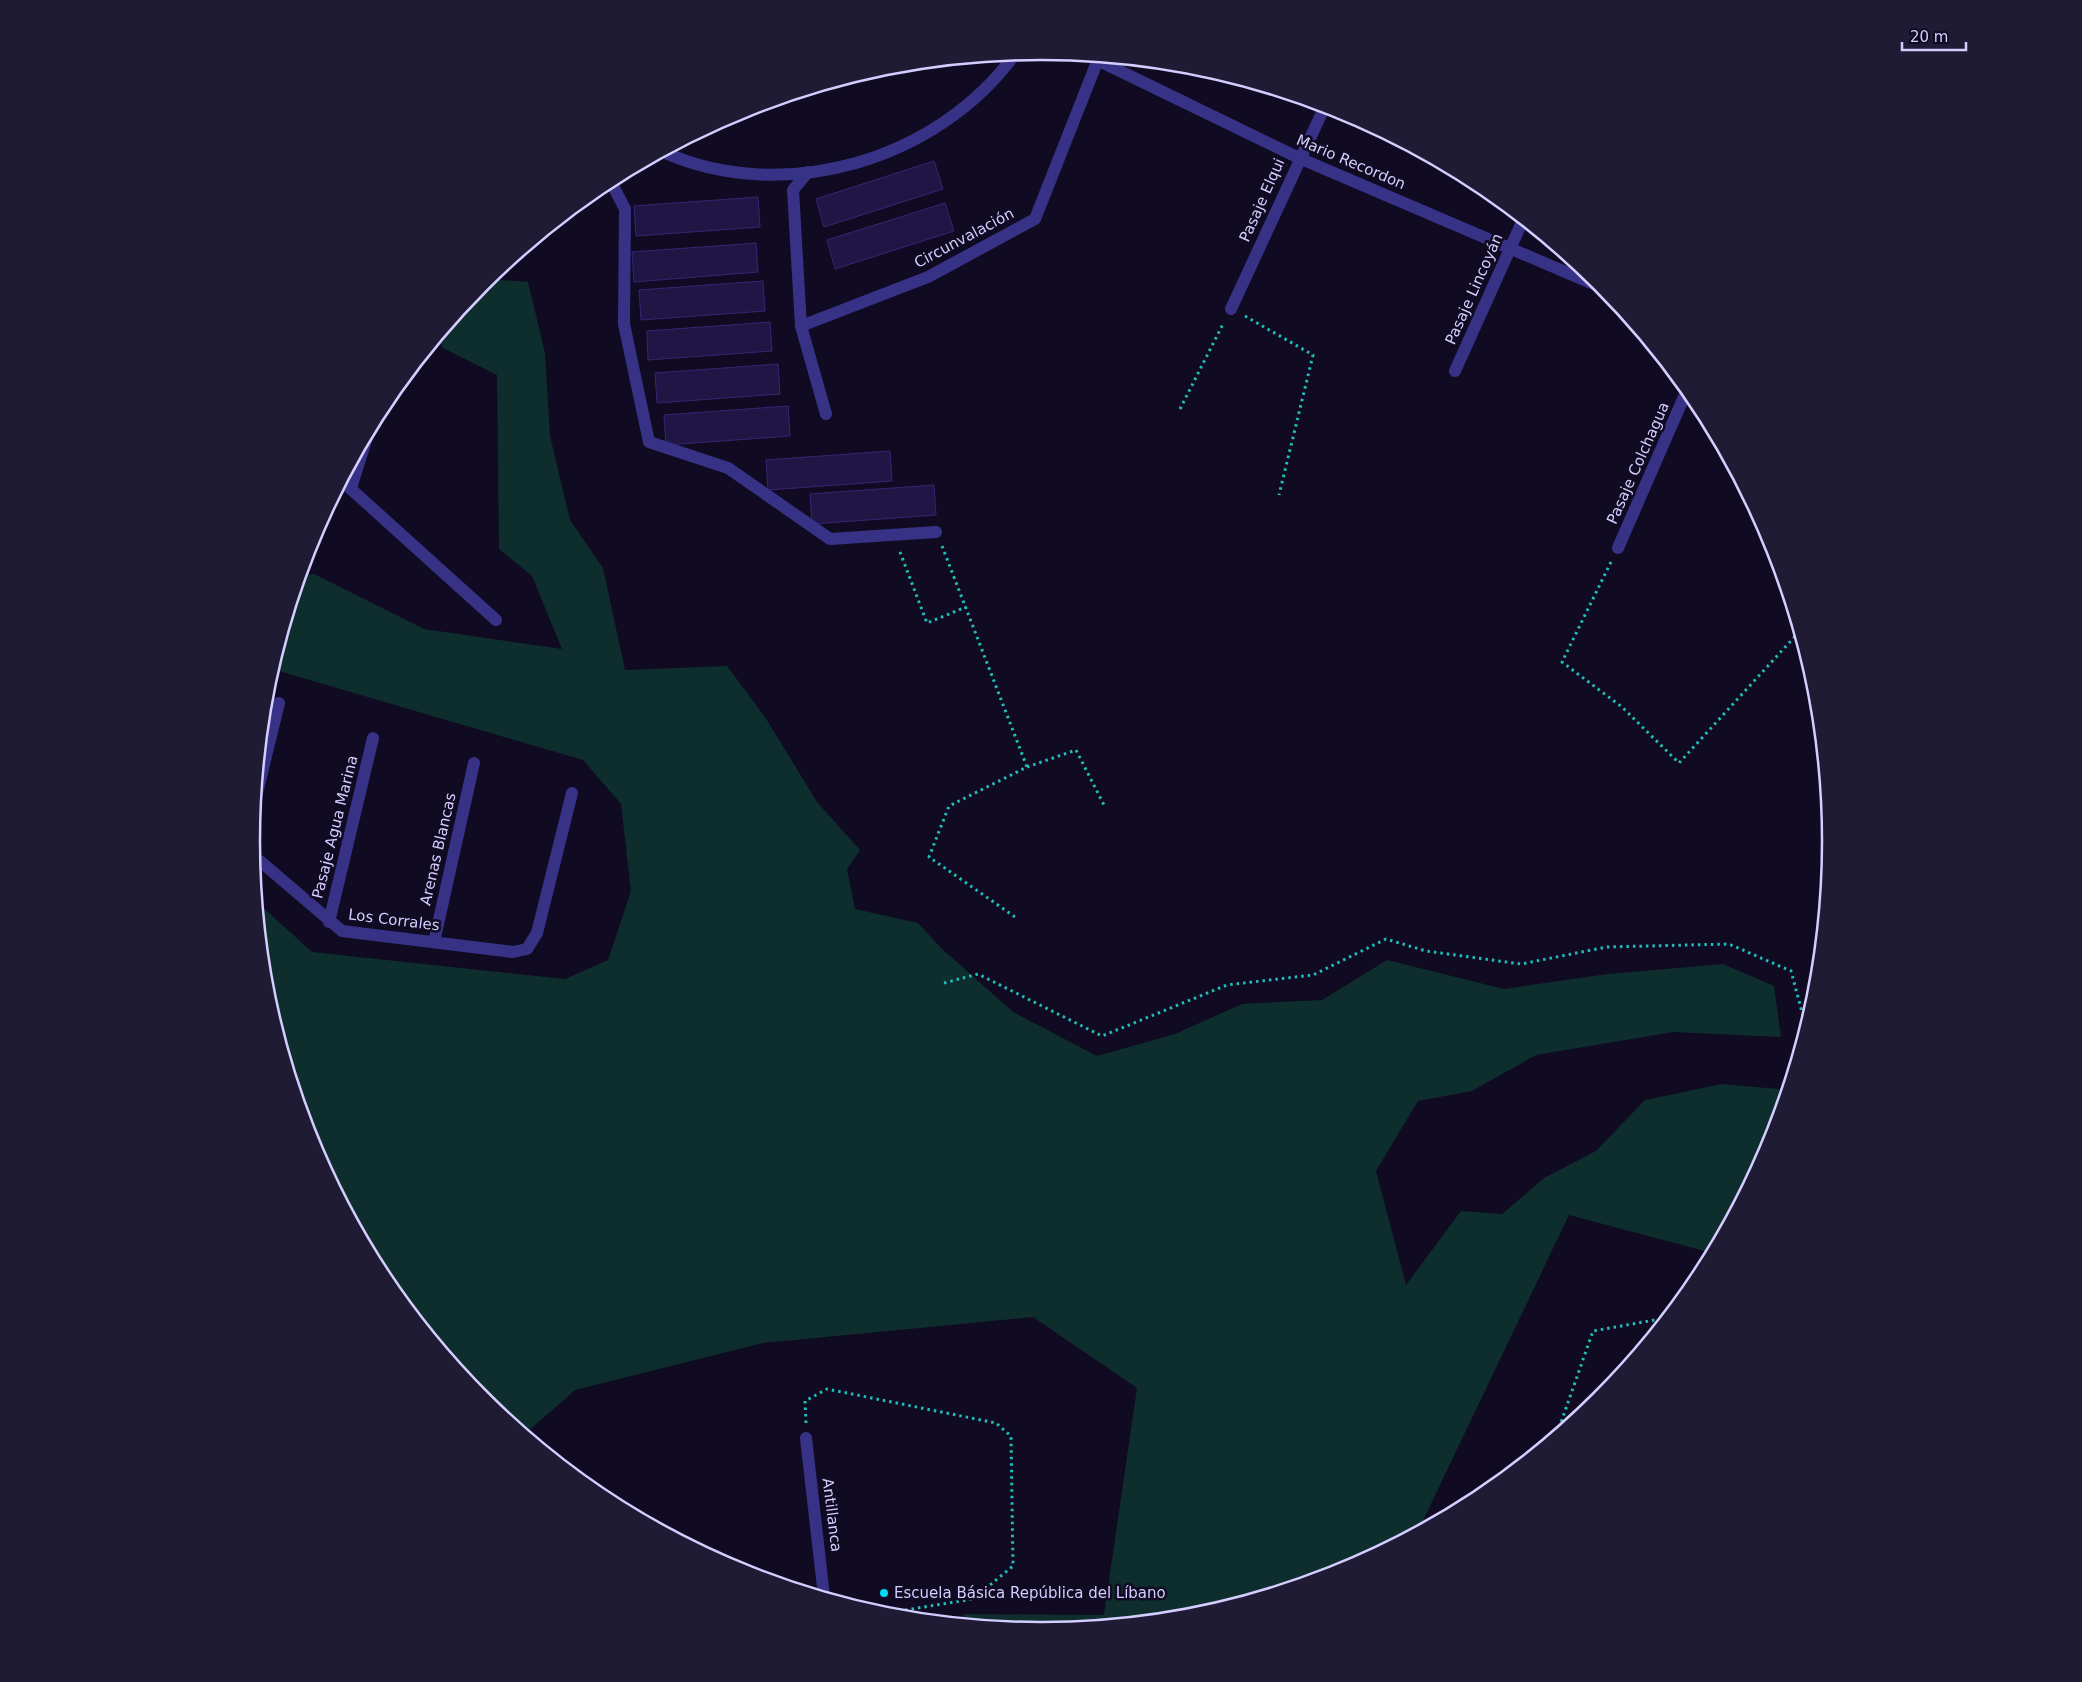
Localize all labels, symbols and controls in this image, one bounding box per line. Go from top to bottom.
scale bar [1902,20,1966,52]
text: 20 m [1910,28,1948,46]
street label: Mario Recordon [1294,131,1408,193]
street label: Pasaje Elqui [1236,155,1288,245]
street label: Circunvalación [911,204,1017,272]
street label: Pasaje Lincoyán [1441,231,1507,347]
street label: Pasaje Colchagua [1603,399,1673,527]
street label: Pasaje Agua Marina [308,753,362,901]
street label: Arenas Blancas [416,791,460,907]
street label: Los Corrales [347,905,441,935]
street label: Antillanca [819,1477,845,1553]
place label: Escuela Básica República del Líbano [894,1584,1166,1602]
marker: Escuela Básica República del Líbano [878,1587,890,1599]

